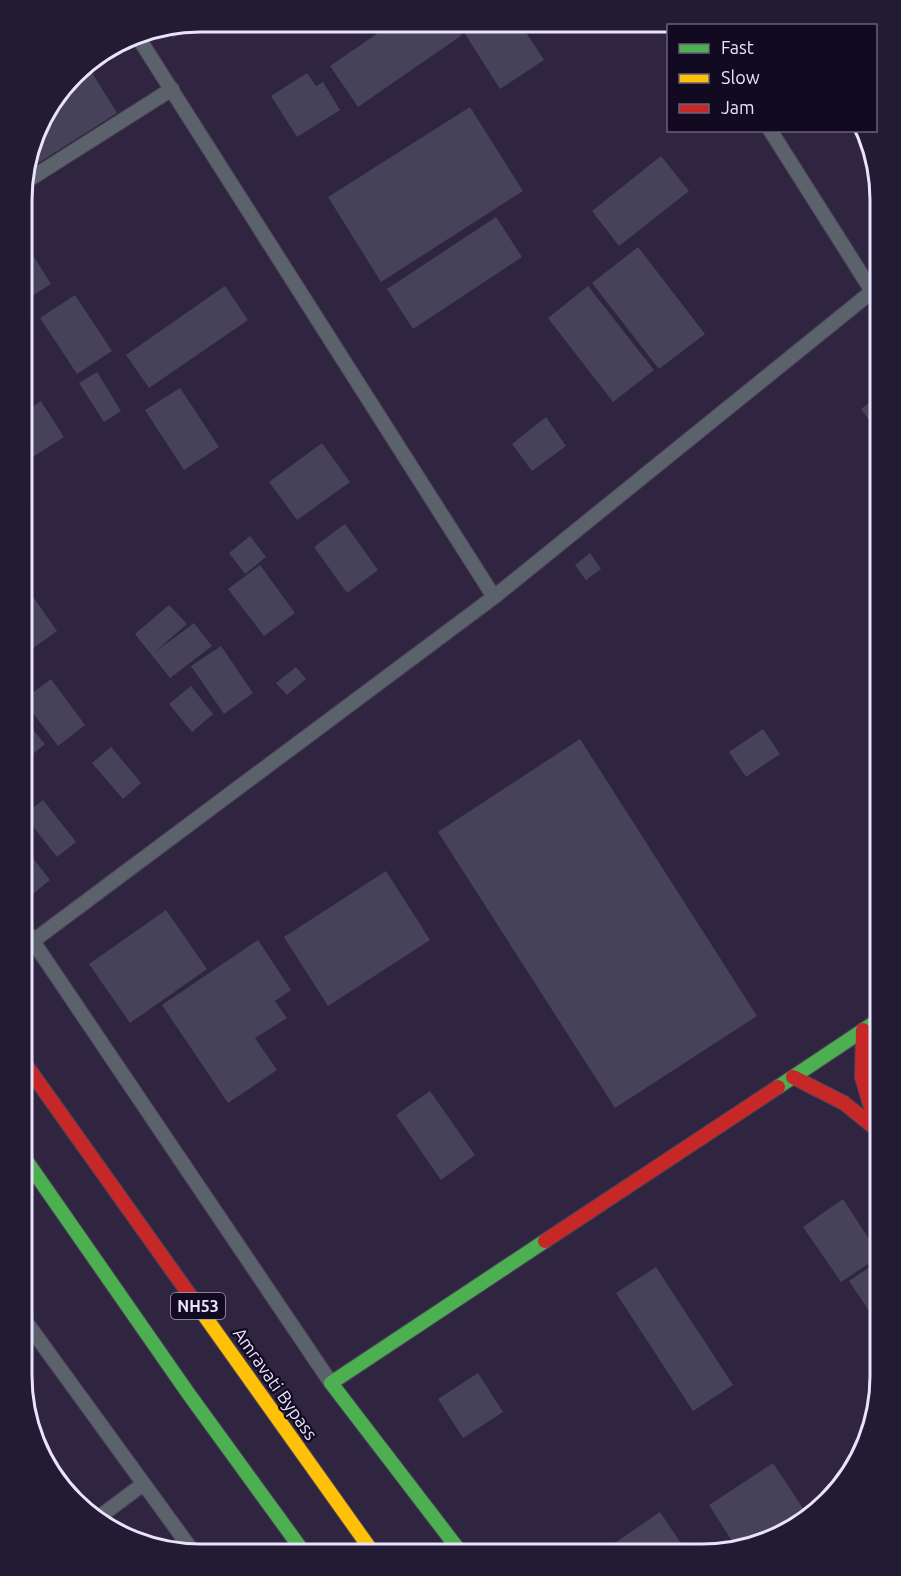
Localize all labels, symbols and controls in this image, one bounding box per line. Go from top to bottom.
legend [667,24,877,132]
text: Fast [721,37,754,57]
text: Slow [721,67,760,87]
text: Jam [721,97,755,117]
road number: NH53 [171,1293,225,1319]
street label: Amravati Bypass [230,1323,322,1444]

